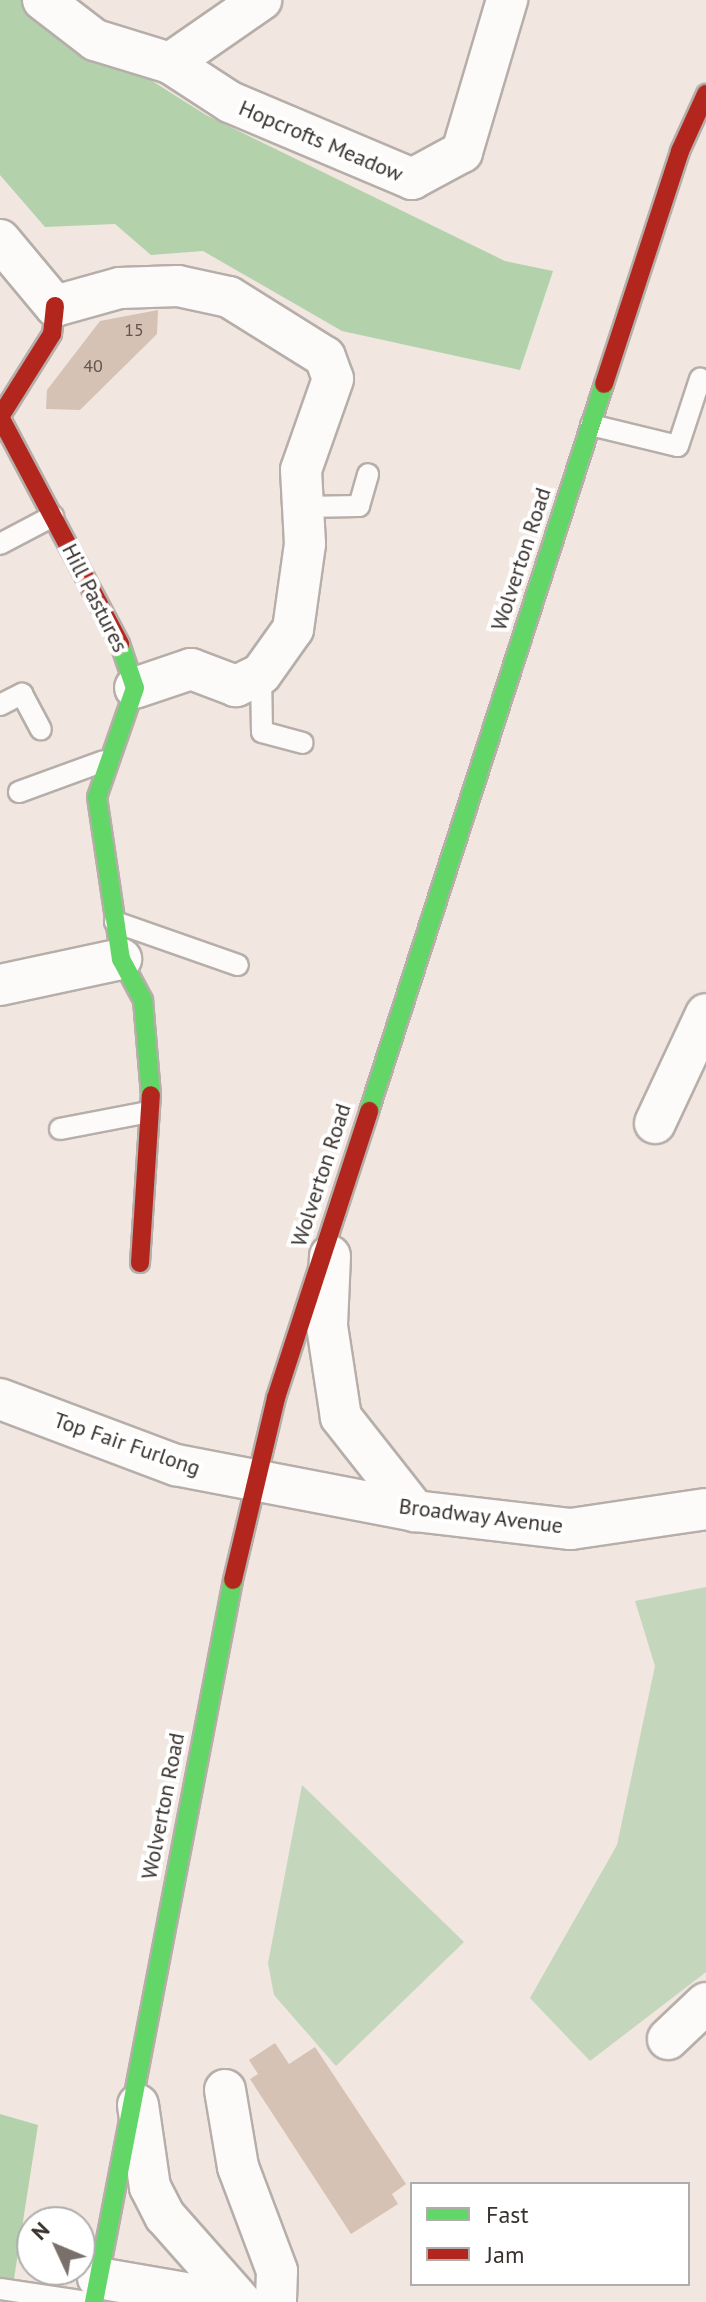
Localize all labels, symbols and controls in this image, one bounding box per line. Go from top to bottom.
street label: Hopcrofts Meadow [235,95,407,187]
house number: 15 [124,319,144,341]
house number: 40 [83,355,103,377]
street label: Wolverton Road [485,484,557,634]
street label: Hill Pastures [56,539,134,657]
street label: Wolverton Road [285,1100,357,1250]
street label: Top Fair Furlong [50,1407,204,1481]
street label: Broadway Avenue [397,1493,565,1539]
street label: Wolverton Road [136,1731,190,1881]
legend [410,2182,690,2286]
text: Fast [486,2199,529,2230]
north arrow [16,2206,96,2286]
text: N [25,2216,55,2246]
text: Jam [486,2239,524,2270]

